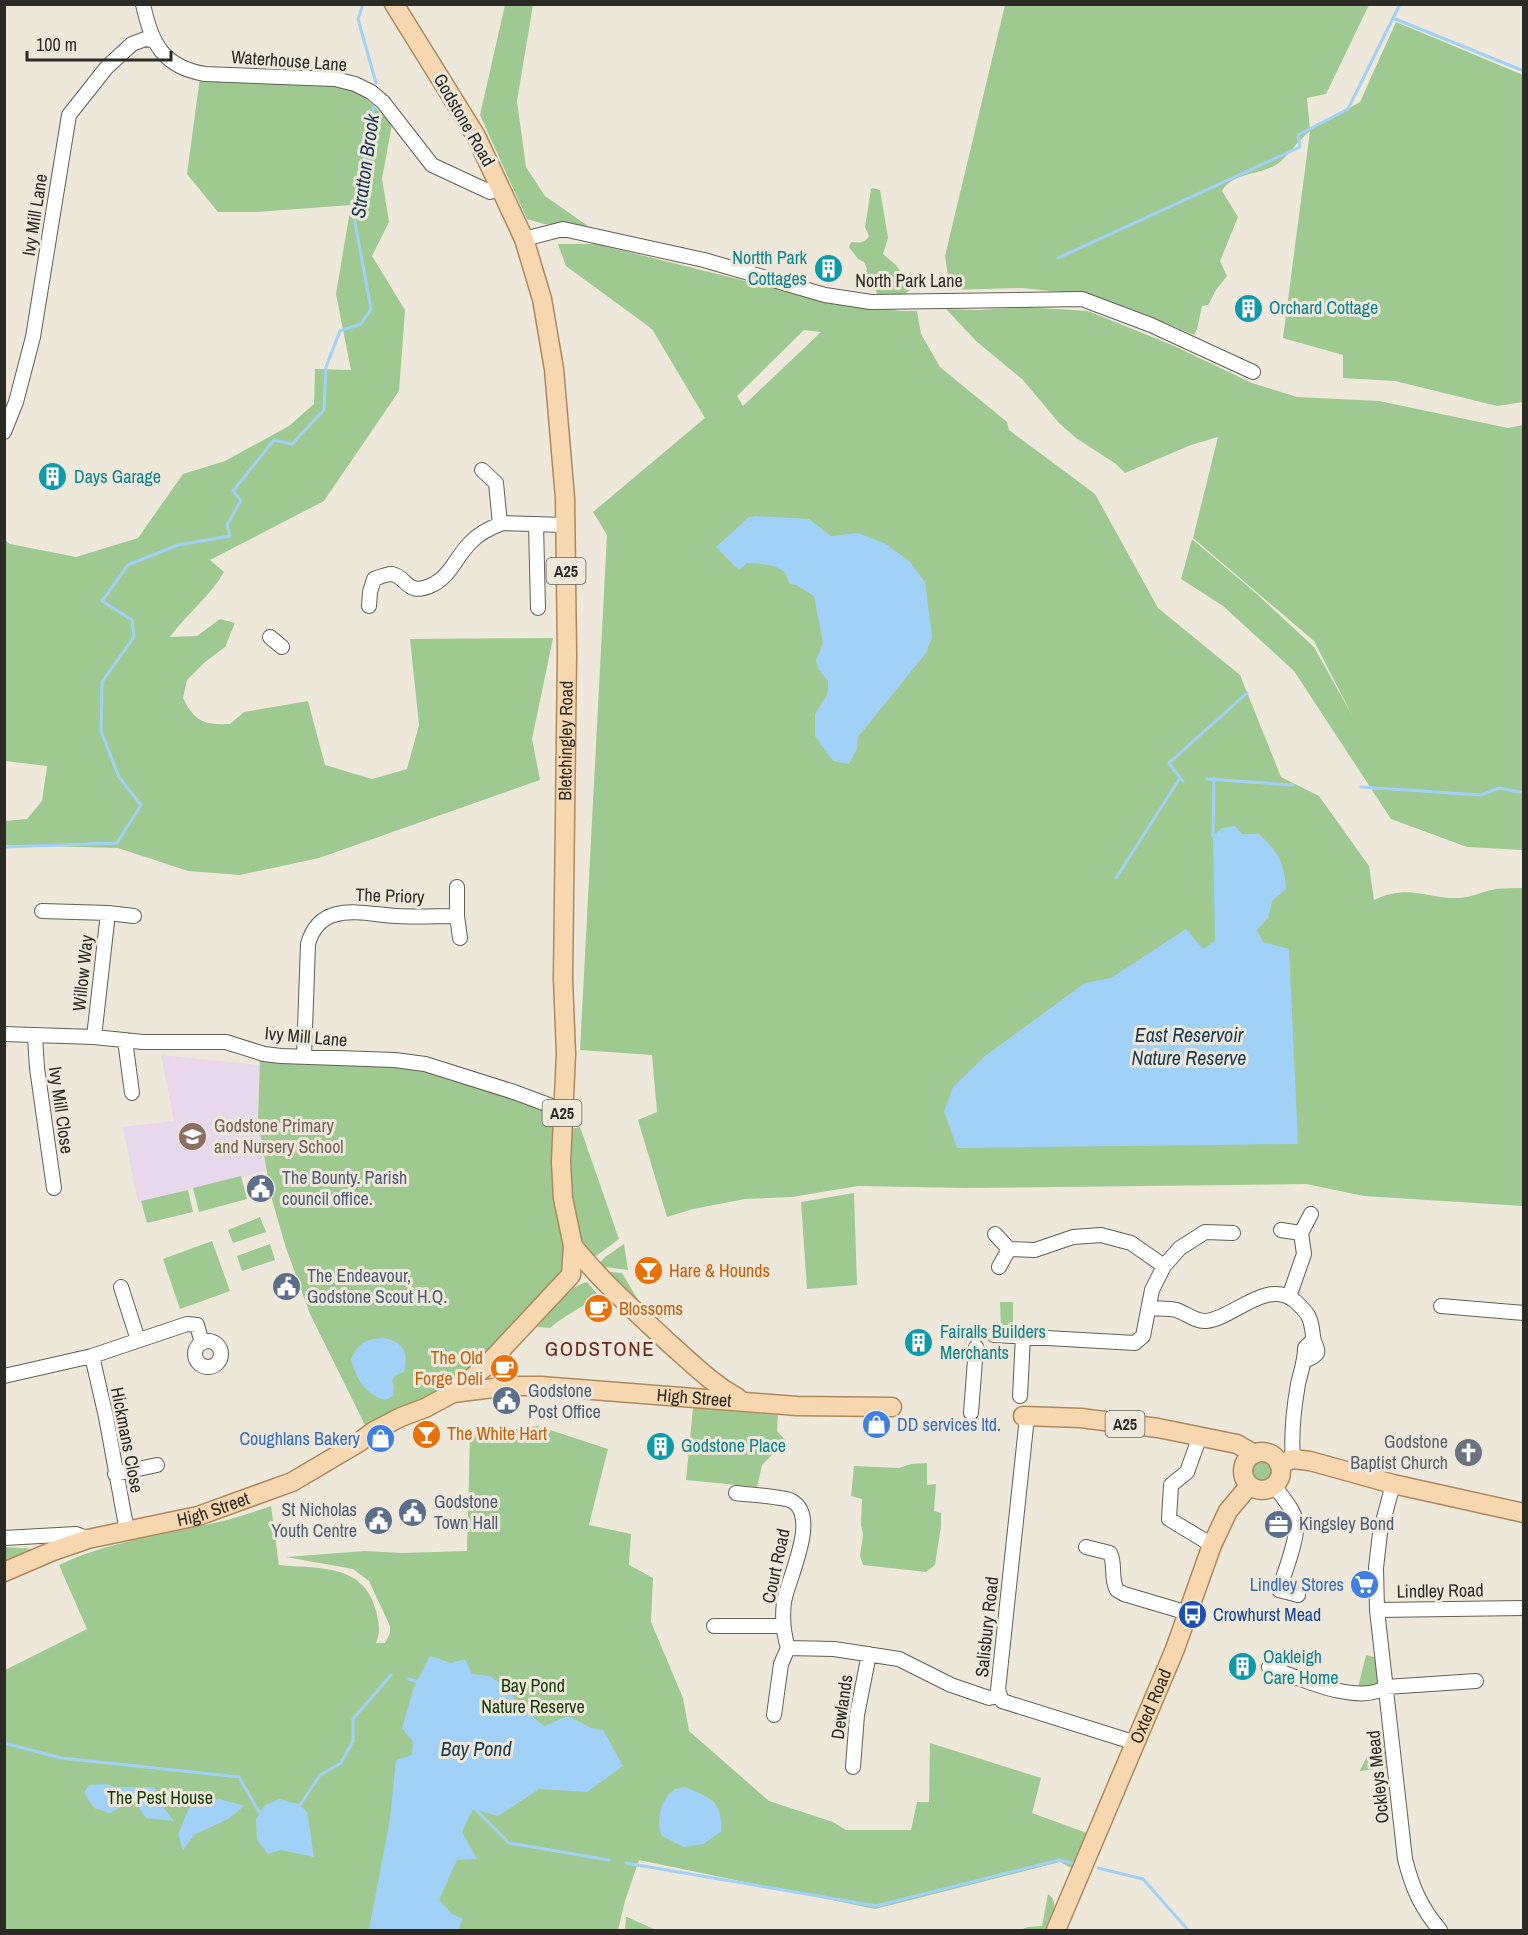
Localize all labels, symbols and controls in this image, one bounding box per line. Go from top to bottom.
scale bar [27,24,171,62]
text: 100 m [36,32,77,57]
street label: Waterhouse Lane [230,44,348,77]
street label: Godstone Road [428,69,501,171]
water label: Stratton Brook [344,111,385,220]
street label: Ivy Mill Lane [16,172,53,258]
place label: Nortth Park Cottages [732,245,808,291]
building icon: Nortth Park Cottages [812,252,844,284]
street label: North Park Lane [855,268,963,293]
building icon: Orchard Cottage [1232,292,1264,324]
place label: Orchard Cottage [1269,295,1378,320]
building icon: Days Garage [37,461,69,493]
place label: Days Garage [74,464,161,489]
road number: A25 [546,558,586,584]
street label: Bletchingley Road [552,681,579,801]
street label: The Priory [355,882,426,909]
street label: Willow Way [66,933,99,1012]
street label: Ivy Mill Lane [264,1020,348,1053]
water label: East Reservoir Nature Reserve [1132,1021,1246,1071]
street label: Ivy Mill Close [43,1065,80,1155]
road number: A25 [542,1100,582,1126]
place label: Godstone Primary and Nursery School [214,1113,344,1159]
school or university icon: Godstone Primary and Nursery School [177,1120,209,1152]
place label: The Bounty. Parish council office. [282,1165,407,1211]
public building icon: The Bounty. Parish council office. [245,1172,277,1204]
bar icon: Hare & Hounds [632,1255,664,1287]
place label: Hare & Hounds [669,1258,770,1283]
place label: The Endeavour, Godstone Scout H.Q. [307,1263,447,1309]
public building icon: The Endeavour, Godstone Scout H.Q. [270,1270,302,1302]
cafe icon: Blossoms [582,1293,614,1325]
place label: Blossoms [619,1296,683,1321]
place label: Fairalls Builders Merchants [940,1319,1046,1365]
building icon: Fairalls Builders Merchants [903,1326,935,1358]
district label: GODSTONE [545,1334,655,1363]
place label: The Old Forge Deli [415,1345,483,1391]
cafe icon: The Old Forge Deli [488,1352,520,1384]
place label: Godstone Post Office [528,1378,601,1424]
street label: High Street [656,1382,732,1413]
street label: Hickmans Close [105,1385,150,1495]
public building icon: Godstone Post Office [491,1385,523,1417]
shop icon: DD services ltd. [860,1409,892,1441]
road number: A25 [1106,1411,1144,1437]
place label: DD services ltd. [897,1412,1001,1437]
bar icon: The White Hart [410,1418,442,1450]
place label: The White Hart [447,1421,547,1446]
shop icon: Coughlans Bakery [365,1423,397,1455]
place label: Coughlans Bakery [239,1426,361,1451]
place label: Godstone Baptist Church [1350,1429,1448,1475]
building icon: Godstone Place [644,1430,676,1462]
place label: Godstone Place [681,1433,786,1458]
church icon: Godstone Baptist Church [1453,1436,1485,1468]
street label: High Street [175,1486,253,1532]
place label: Godstone Town Hall [434,1489,498,1535]
public building icon: Godstone Town Hall [397,1496,429,1528]
place label: St Nicholas Youth Centre [271,1497,357,1543]
public building icon: St Nicholas Youth Centre [362,1504,394,1536]
office icon: Kingsley Bond [1262,1508,1294,1540]
place label: Kingsley Bond [1299,1511,1394,1536]
street label: Court Road [755,1526,796,1605]
supermarket icon: Lindley Stores [1349,1569,1381,1601]
place label: Lindley Stores [1250,1572,1344,1597]
street label: Salisbury Road [969,1575,1004,1678]
street label: Lindley Road [1396,1577,1484,1604]
bus stop icon: Crowhurst Mead [1176,1599,1208,1631]
place label: Crowhurst Mead [1213,1602,1321,1627]
place label: Oakleigh Care Home [1263,1644,1338,1690]
building icon: Oakleigh Care Home [1226,1651,1258,1683]
street label: Oxted Road [1123,1665,1177,1747]
park label: Bay Pond Nature Reserve [481,1673,585,1719]
street label: Dewlands [825,1673,858,1741]
street label: Ockleys Mead [1360,1729,1395,1825]
water label: Bay Pond [440,1735,512,1762]
park label: The Pest House [107,1785,213,1810]

